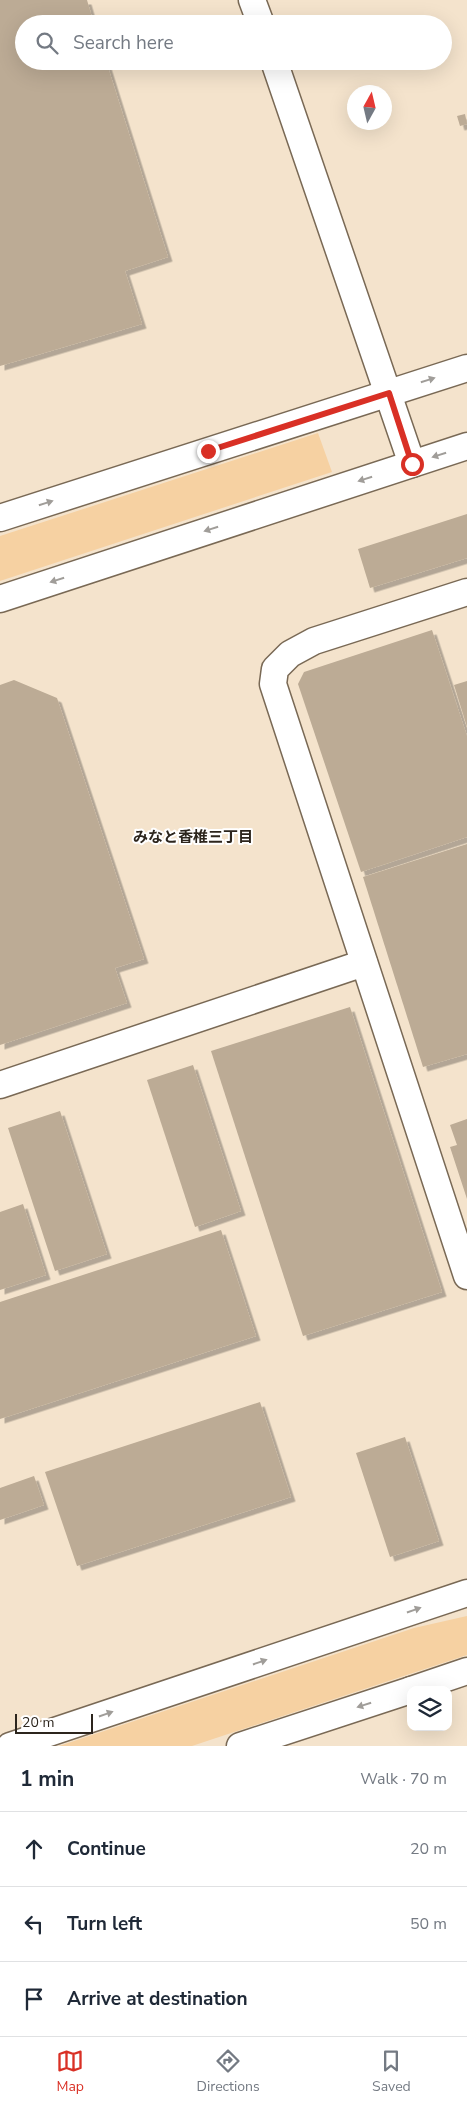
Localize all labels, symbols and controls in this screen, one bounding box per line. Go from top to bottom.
search box [15,15,452,70]
icon: search [33,29,61,57]
text: Search here [73,30,174,56]
north arrow [347,85,392,130]
one-way arrow [421,376,436,384]
route end [197,440,220,463]
one-way arrow [432,452,447,459]
route start [401,453,424,476]
one-way arrow [358,475,373,483]
one-way arrow [39,499,54,506]
one-way arrow [203,526,218,534]
one-way arrow [49,577,64,584]
district label: みなと香椎三丁目 [133,827,253,847]
one-way arrow [407,1606,422,1614]
one-way arrow [253,1658,268,1666]
map controls [407,1686,452,1731]
button: layers [407,1686,452,1731]
one-way arrow [357,1702,372,1709]
one-way arrow [98,1710,113,1717]
scale bar [15,1711,92,1734]
text: 20 m [22,1713,54,1732]
text: 1 min [20,1765,74,1793]
text: Walk · 70 m [360,1768,447,1790]
icon: ahead [20,1835,48,1863]
text: Continue [67,1836,146,1862]
text: 20 m [410,1838,447,1860]
icon: left [20,1910,48,1938]
text: Turn left [67,1911,142,1937]
text: 50 m [410,1913,447,1935]
icon: arrive [20,1985,48,2013]
text: Arrive at destination [67,1986,248,2012]
tab: Map [56,2047,84,2096]
tab: Directions [197,2047,260,2096]
tab: Saved [372,2047,411,2096]

